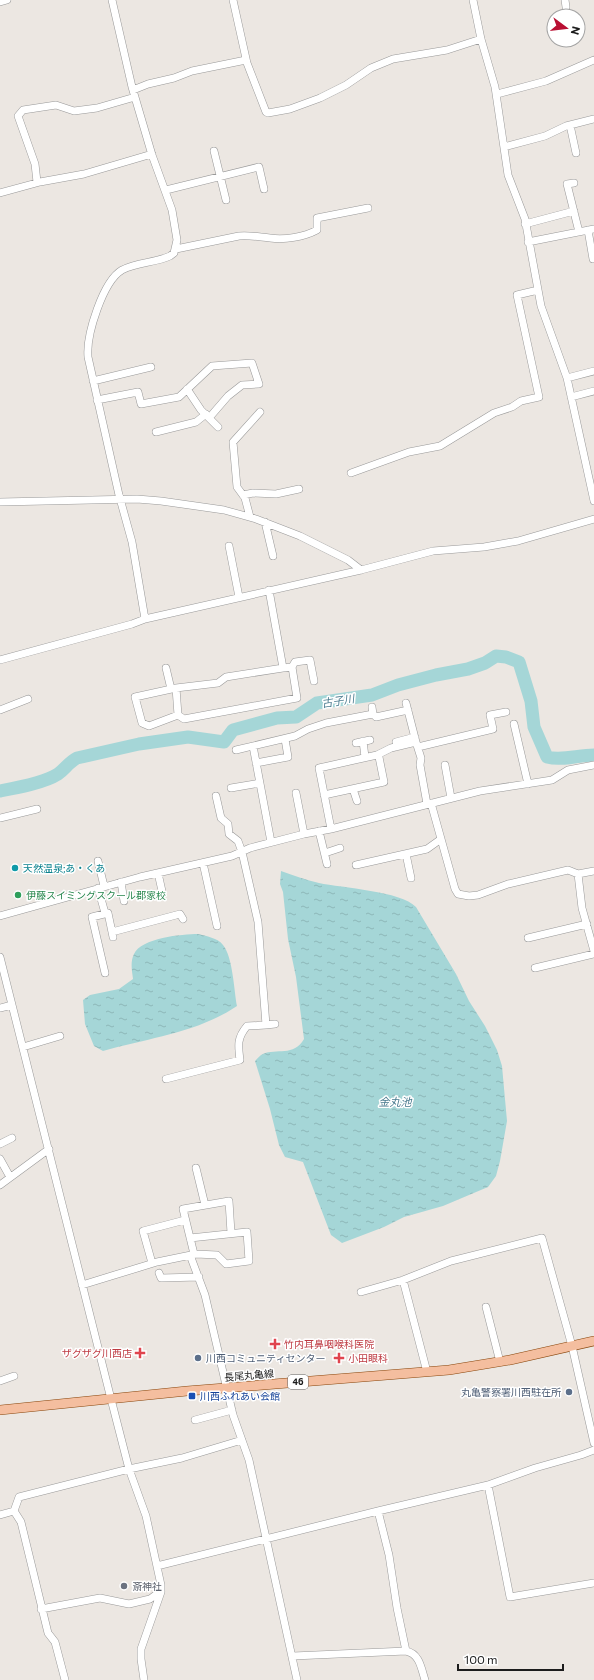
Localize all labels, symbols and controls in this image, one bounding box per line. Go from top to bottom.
north arrow [546,8,586,48]
text: N [569,25,583,36]
water label: 古子川 [321,691,356,710]
place label: 天然温泉;あ・くあ [23,862,105,874]
marker: 天然温泉;あ・くあ [10,863,20,873]
place label: 伊藤スイミングスクール郡家校 [26,889,166,901]
marker: 伊藤スイミングスクール郡家校 [13,890,23,900]
water label: 金丸池 [379,1095,412,1108]
marker: 竹内耳鼻咽喉科医院 [269,1338,281,1350]
place label: 竹内耳鼻咽喉科医院 [284,1338,374,1350]
place label: ザグザグ川西店 [62,1347,132,1359]
marker: ザグザグ川西店 [135,1348,145,1358]
place label: 川西コミュニティセンター [206,1352,325,1364]
marker: 小田眼科 [333,1352,345,1364]
place label: 小田眼科 [348,1352,388,1364]
marker: 川西コミュニティセンター [193,1353,203,1363]
street label: 長尾丸亀線 [224,1367,274,1383]
road number: 46 [288,1375,308,1389]
place label: 丸亀警察署川西駐在所 [461,1386,561,1398]
marker: 丸亀警察署川西駐在所 [564,1387,574,1397]
place label: 川西ふれあい会館 [200,1390,280,1402]
marker: 川西ふれあい会館 [187,1391,197,1401]
place label: 斎神社 [132,1580,162,1592]
marker: 斎神社 [119,1581,129,1591]
scale bar [458,1646,563,1672]
text: 100 m [464,1652,498,1666]

